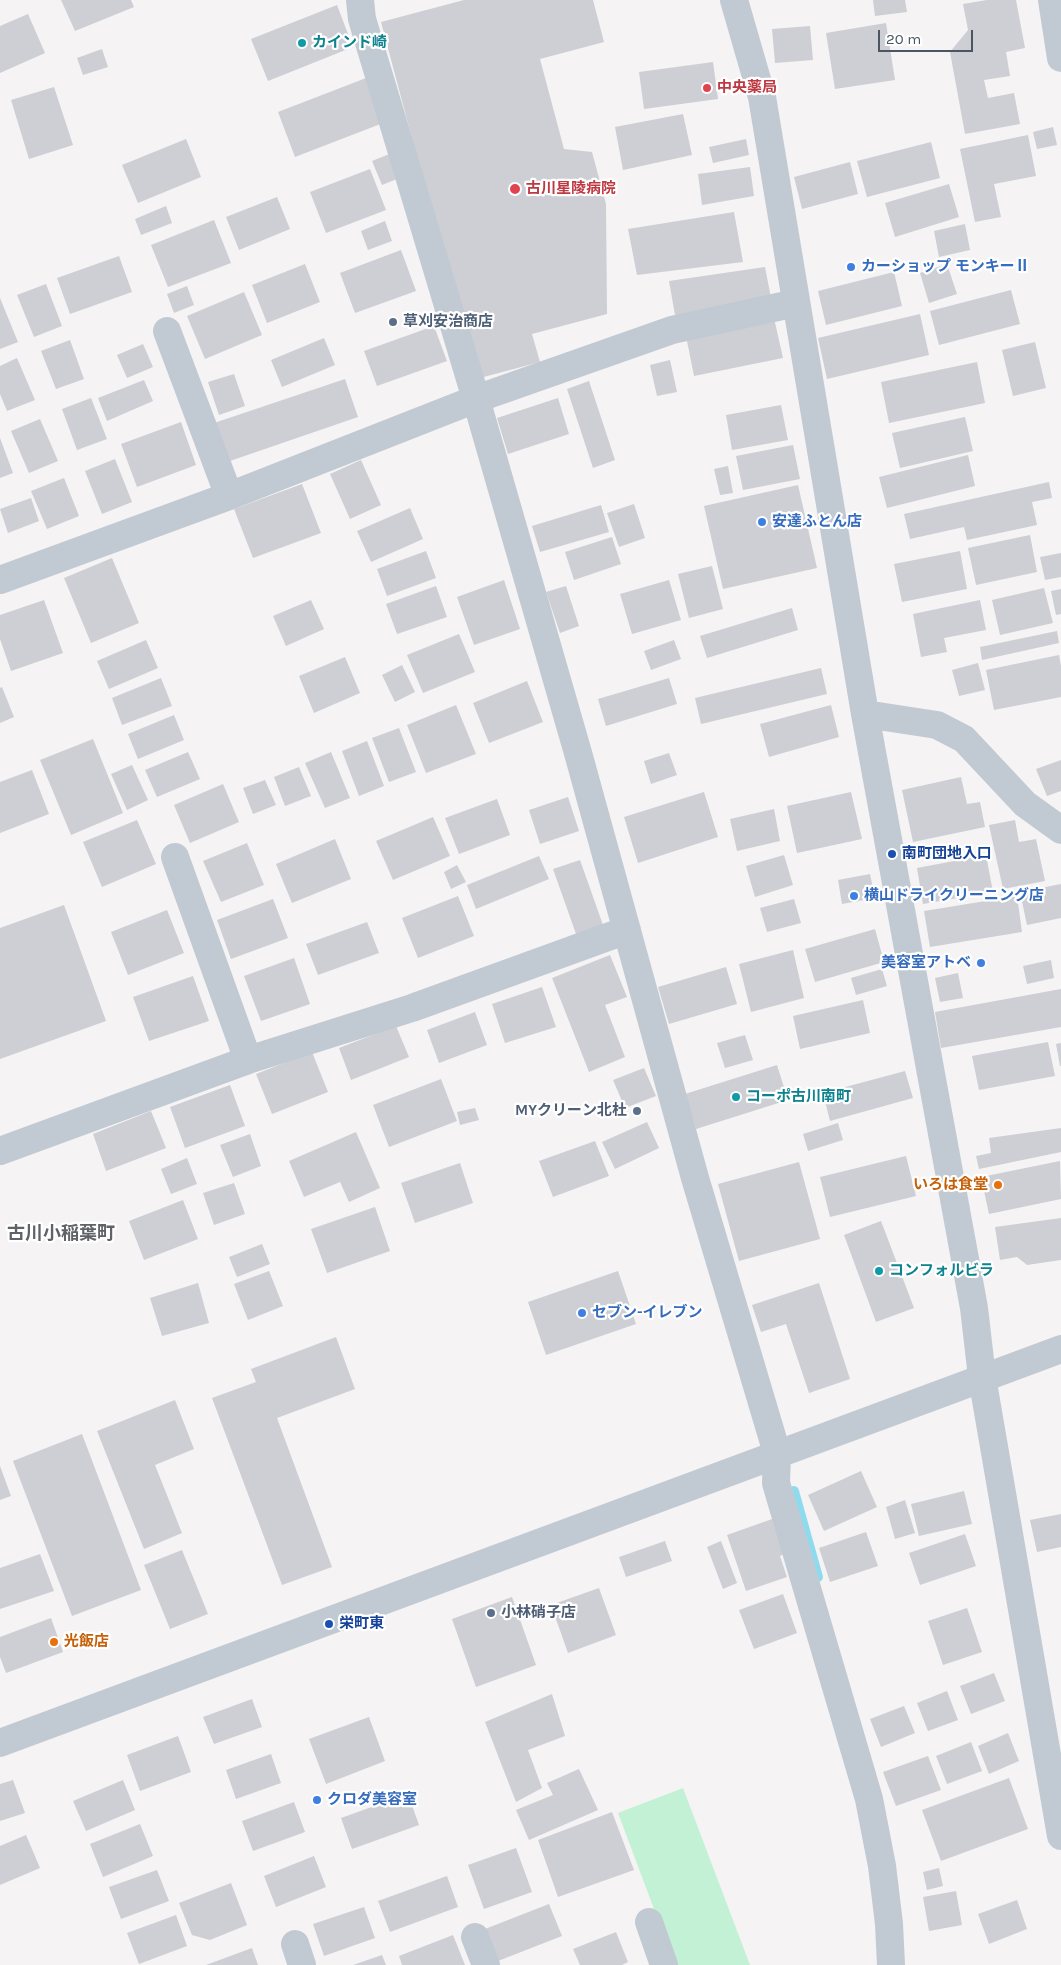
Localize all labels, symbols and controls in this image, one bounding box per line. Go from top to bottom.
scale bar [881,20,976,52]
text: 20 m [886,30,921,48]
place label: カインド崎 [312,34,387,52]
marker: カインド崎 [296,37,308,49]
place label: 中央薬局 [717,79,777,97]
marker: 中央薬局 [701,82,713,94]
place label: 古川星陵病院 [526,180,616,198]
marker: 古川星陵病院 [508,182,522,196]
place label: カーショップ モンキーⅡ [861,258,1030,276]
marker: カーショップ モンキーⅡ [845,261,857,273]
place label: 草刈安治商店 [403,313,493,331]
marker: 草刈安治商店 [387,316,399,328]
place label: 安達ふとん店 [772,513,862,531]
marker: 安達ふとん店 [756,516,768,528]
place label: 南町団地入口 [902,845,992,863]
marker: 南町団地入口 [886,848,898,860]
place label: 横山ドライクリーニング店 [864,887,1044,905]
marker: 横山ドライクリーニング店 [848,890,860,902]
place label: 美容室アトベ [881,954,971,972]
marker: 美容室アトベ [975,957,987,969]
place label: コーポ古川南町 [746,1088,851,1106]
marker: コーポ古川南町 [730,1091,742,1103]
place label: MYクリーン北杜 [515,1102,627,1120]
marker: MYクリーン北杜 [631,1105,643,1117]
place label: いろは食堂 [913,1176,988,1194]
marker: いろは食堂 [992,1179,1004,1191]
district label: 古川小稲葉町 [7,1223,115,1245]
place label: コンフォルビラ [889,1262,994,1280]
marker: コンフォルビラ [873,1265,885,1277]
place label: セブン-イレブン [592,1304,703,1322]
marker: セブン-イレブン [576,1307,588,1319]
place label: 小林硝子店 [501,1604,576,1622]
marker: 小林硝子店 [485,1607,497,1619]
place label: 栄町東 [339,1615,384,1633]
marker: 栄町東 [323,1618,335,1630]
place label: 光飯店 [64,1633,109,1651]
marker: 光飯店 [48,1636,60,1648]
place label: クロダ美容室 [327,1791,417,1809]
marker: クロダ美容室 [311,1794,323,1806]

